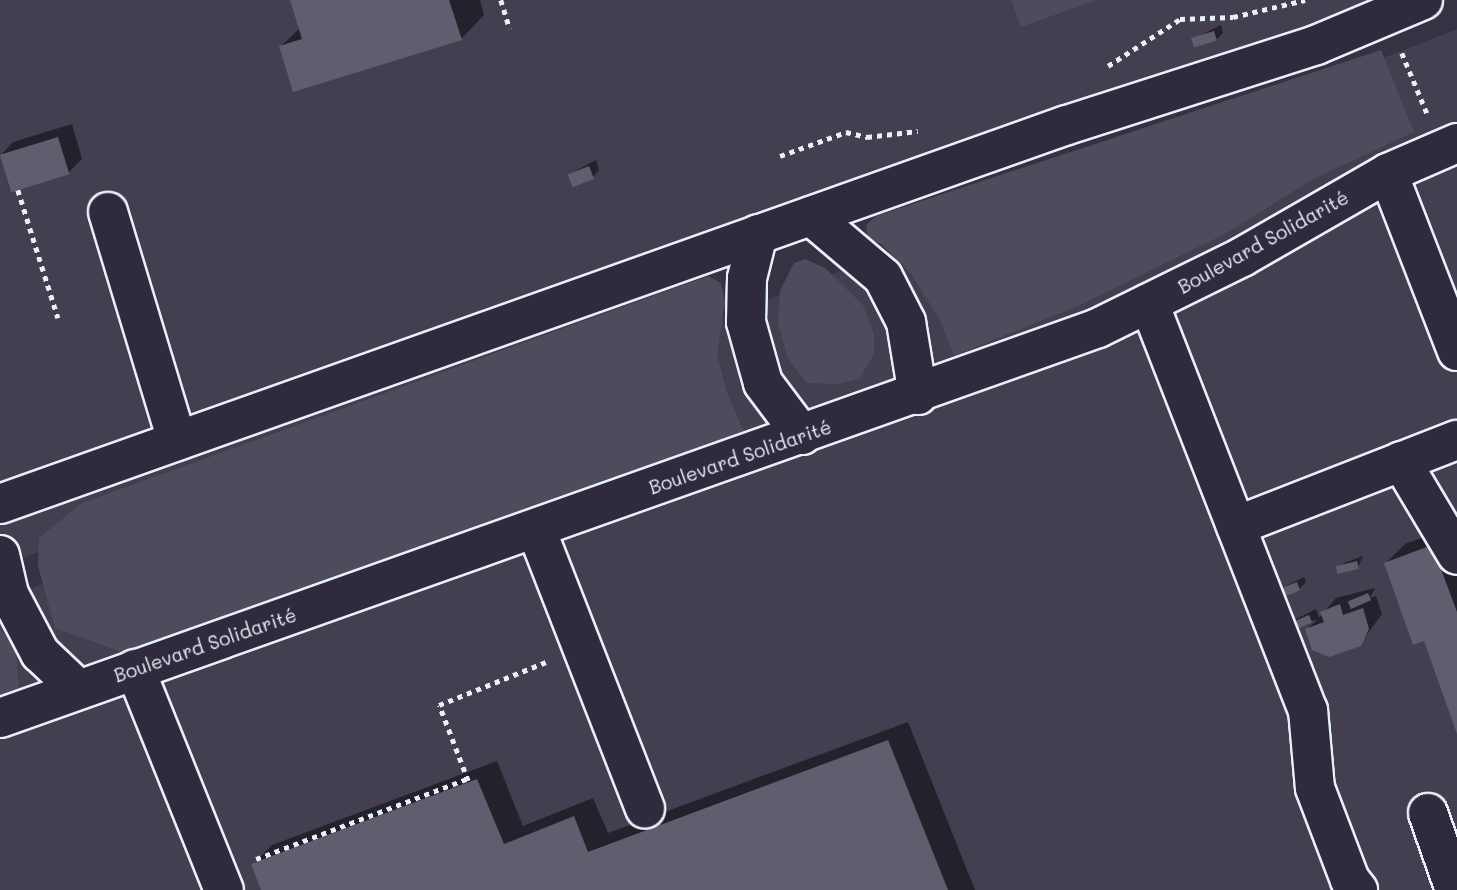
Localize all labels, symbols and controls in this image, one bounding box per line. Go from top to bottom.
street label: Boulevard Solidarité [1174,186,1352,298]
street label: Boulevard Solidarité [646,415,834,499]
street label: Boulevard Solidarité [111,603,299,687]

